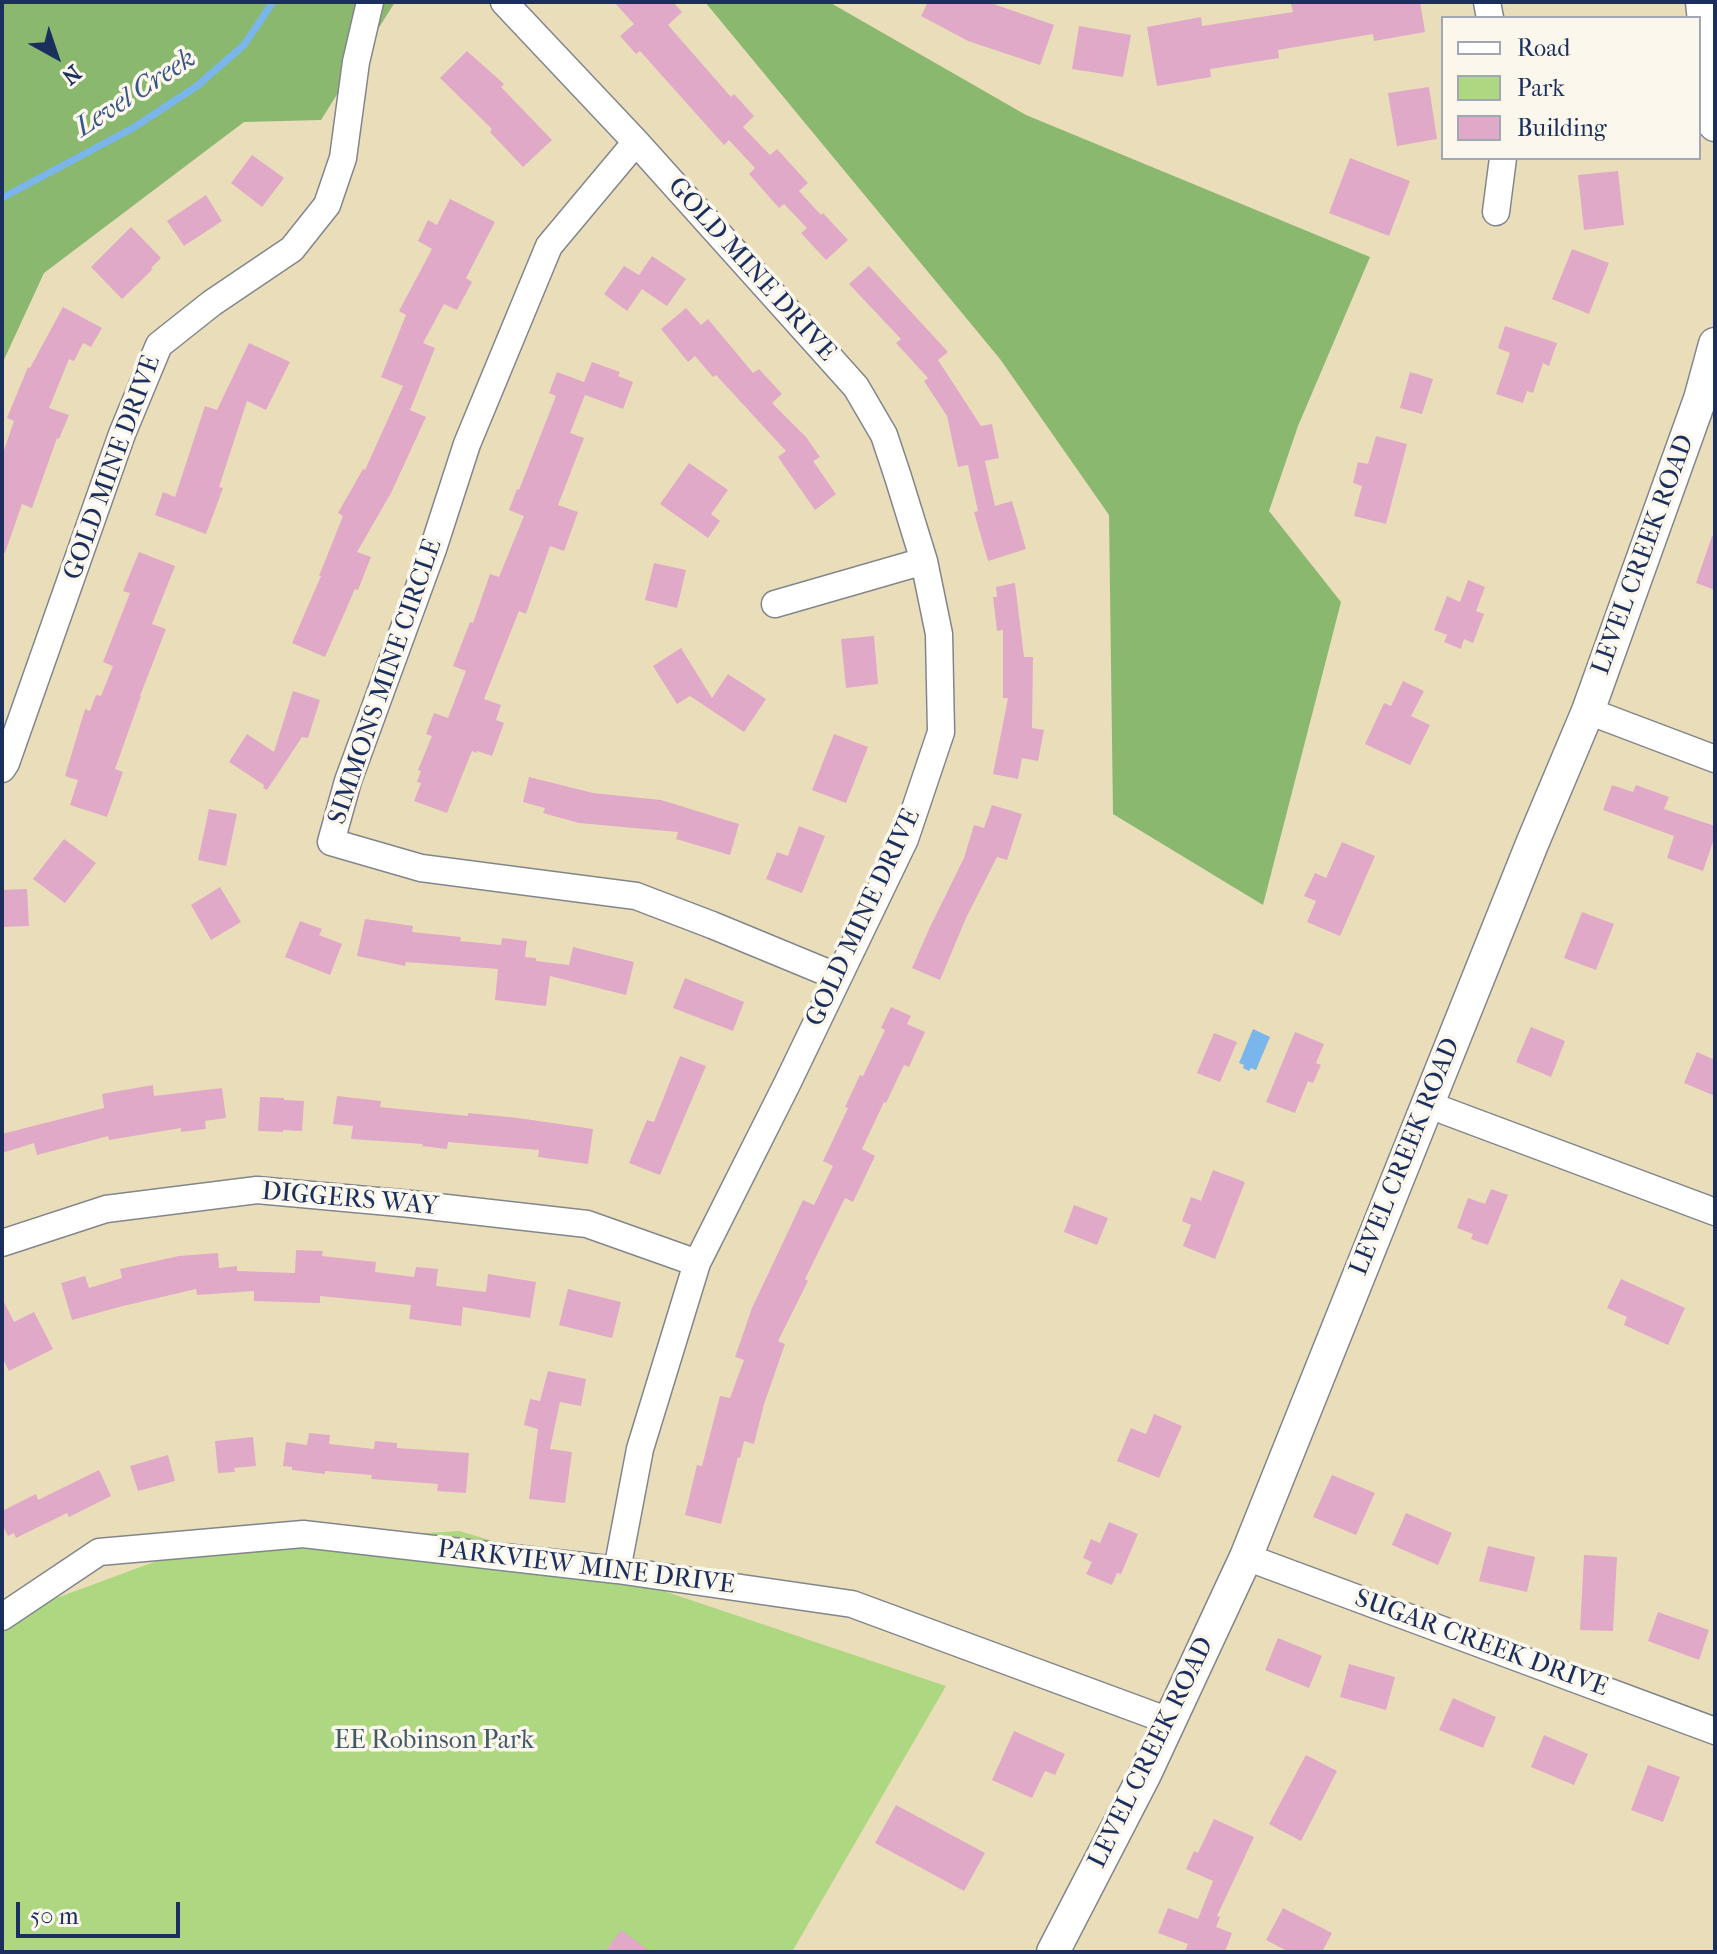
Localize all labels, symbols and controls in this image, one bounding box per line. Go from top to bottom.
north arrow [16,16,96,96]
legend [1441,16,1701,160]
text: Road [1517,34,1570,62]
water label: Level Creek [69,43,203,145]
text: N [57,59,86,90]
text: Park [1517,74,1565,102]
text: Building [1517,114,1607,142]
street label: GOLD MINE DRIVE [660,172,842,368]
street label: GOLD MINE DRIVE [58,352,168,584]
street label: LEVEL CREEK ROAD [1586,431,1702,679]
street label: SIMMONS MINE CIRCLE [322,535,450,829]
street label: GOLD MINE DRIVE [800,804,928,1032]
street label: LEVEL CREEK ROAD [1344,1034,1468,1280]
street label: DIGGERS WAY [260,1177,440,1223]
street label: PARKVIEW MINE DRIVE [436,1534,736,1602]
street label: SUGAR CREEK DRIVE [1350,1584,1612,1704]
street label: LEVEL CREEK ROAD [1083,1632,1221,1874]
park label: EE Robinson Park [334,1726,534,1758]
scale bar [20,1886,184,1936]
text: 50 m [30,1902,79,1930]

